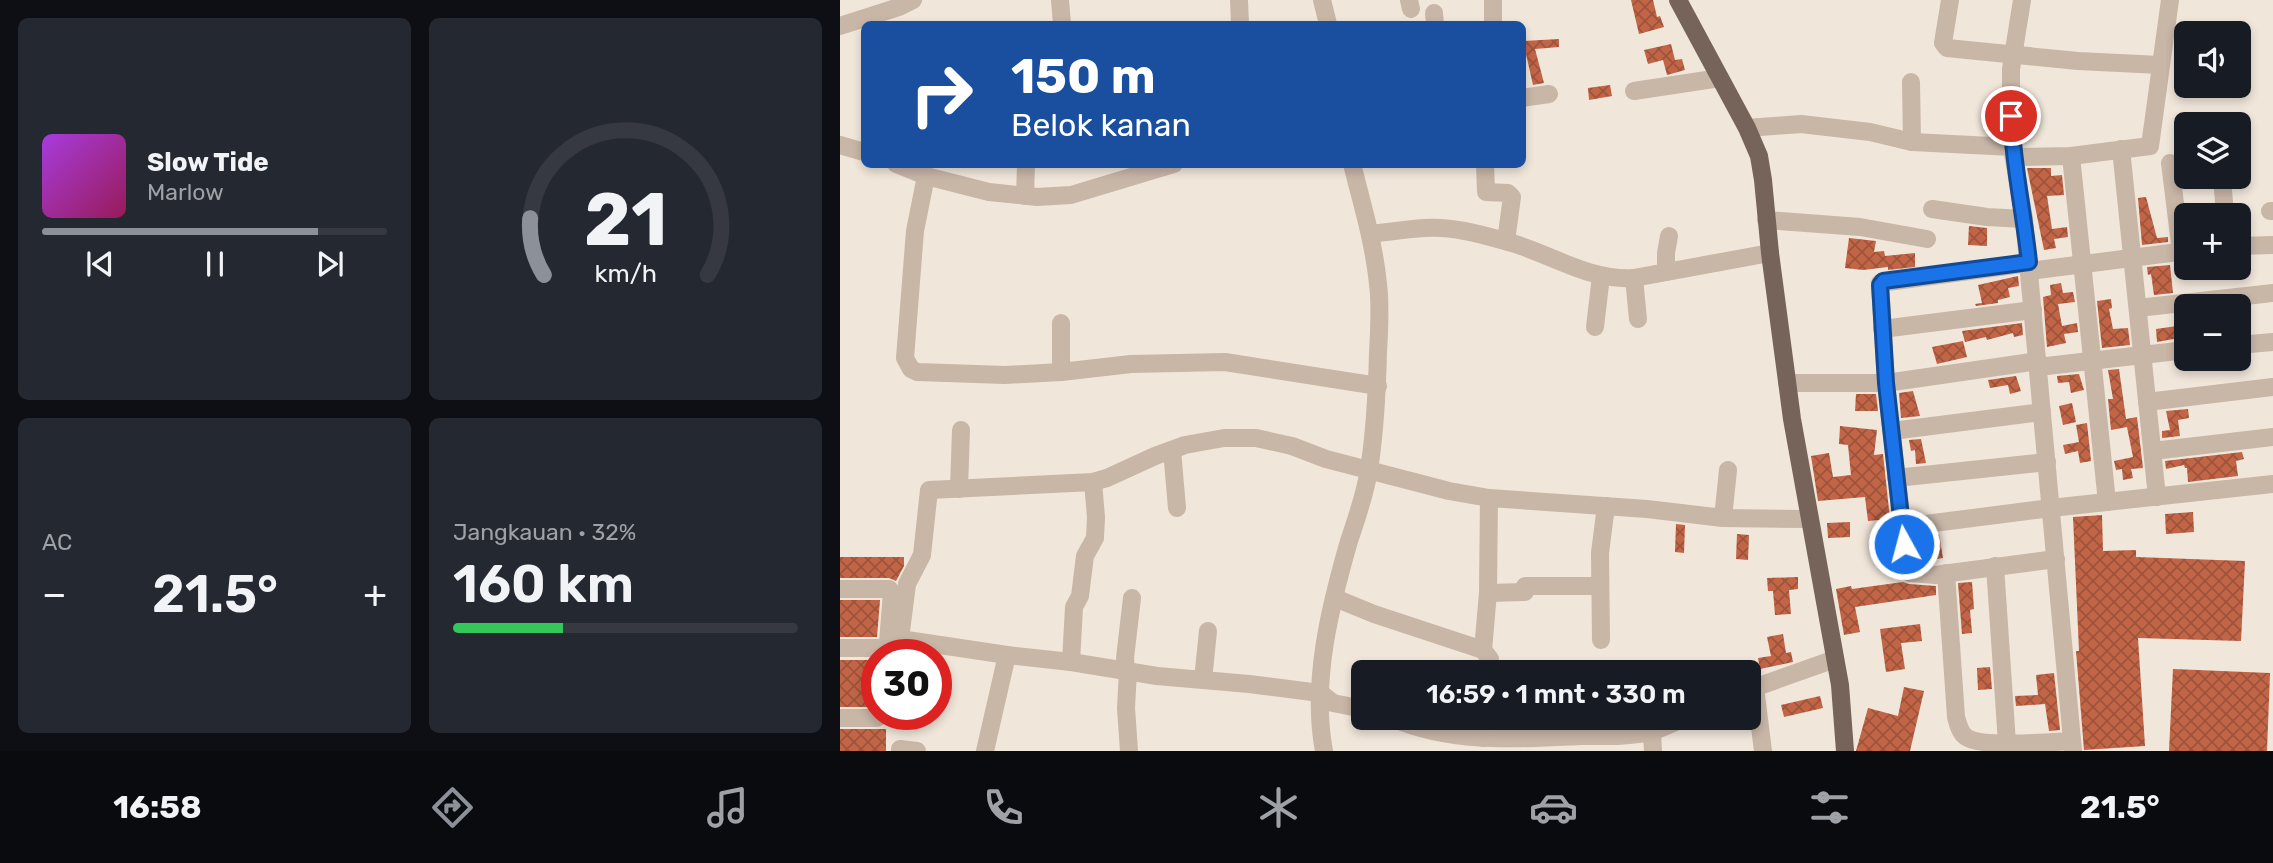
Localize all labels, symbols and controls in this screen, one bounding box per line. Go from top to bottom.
map controls [2174,21,2251,371]
button: sound [2174,21,2251,98]
text: 150 m [1011,47,1156,105]
icon: right [896,49,987,140]
pin [1981,86,2041,146]
icon: arrive [1992,97,2030,135]
text: Belok kanan [1011,106,1191,144]
button: layers [2174,112,2251,189]
text: Slow Tide [147,147,269,178]
text: 21 [584,177,667,263]
text: Marlow [147,178,224,206]
button: + [2174,203,2251,280]
icon: previous [81,245,119,283]
icon: pause [196,245,234,283]
icon: next [311,245,349,283]
text: km/h [594,259,657,288]
button: − [2174,294,2251,371]
position arrow [1867,507,1941,581]
text: Jangkauan · 32% [453,518,636,546]
text: AC [42,528,72,556]
text: 160 km [453,553,634,615]
text: 21.5° [152,563,278,625]
text: − [42,571,67,617]
text: + [363,571,387,617]
speed limit sign: 30 [861,639,952,730]
text: 16:59 · 1 mnt · 330 m [1426,679,1686,710]
icon: directions [428,783,477,832]
icon: music [703,783,752,832]
icon: phone [979,783,1028,832]
icon: climate [1254,783,1303,832]
icon: car [1529,783,1578,832]
icon: filters [1805,783,1854,832]
text: 16:58 [113,788,202,826]
text: 21.5° [2080,788,2160,826]

